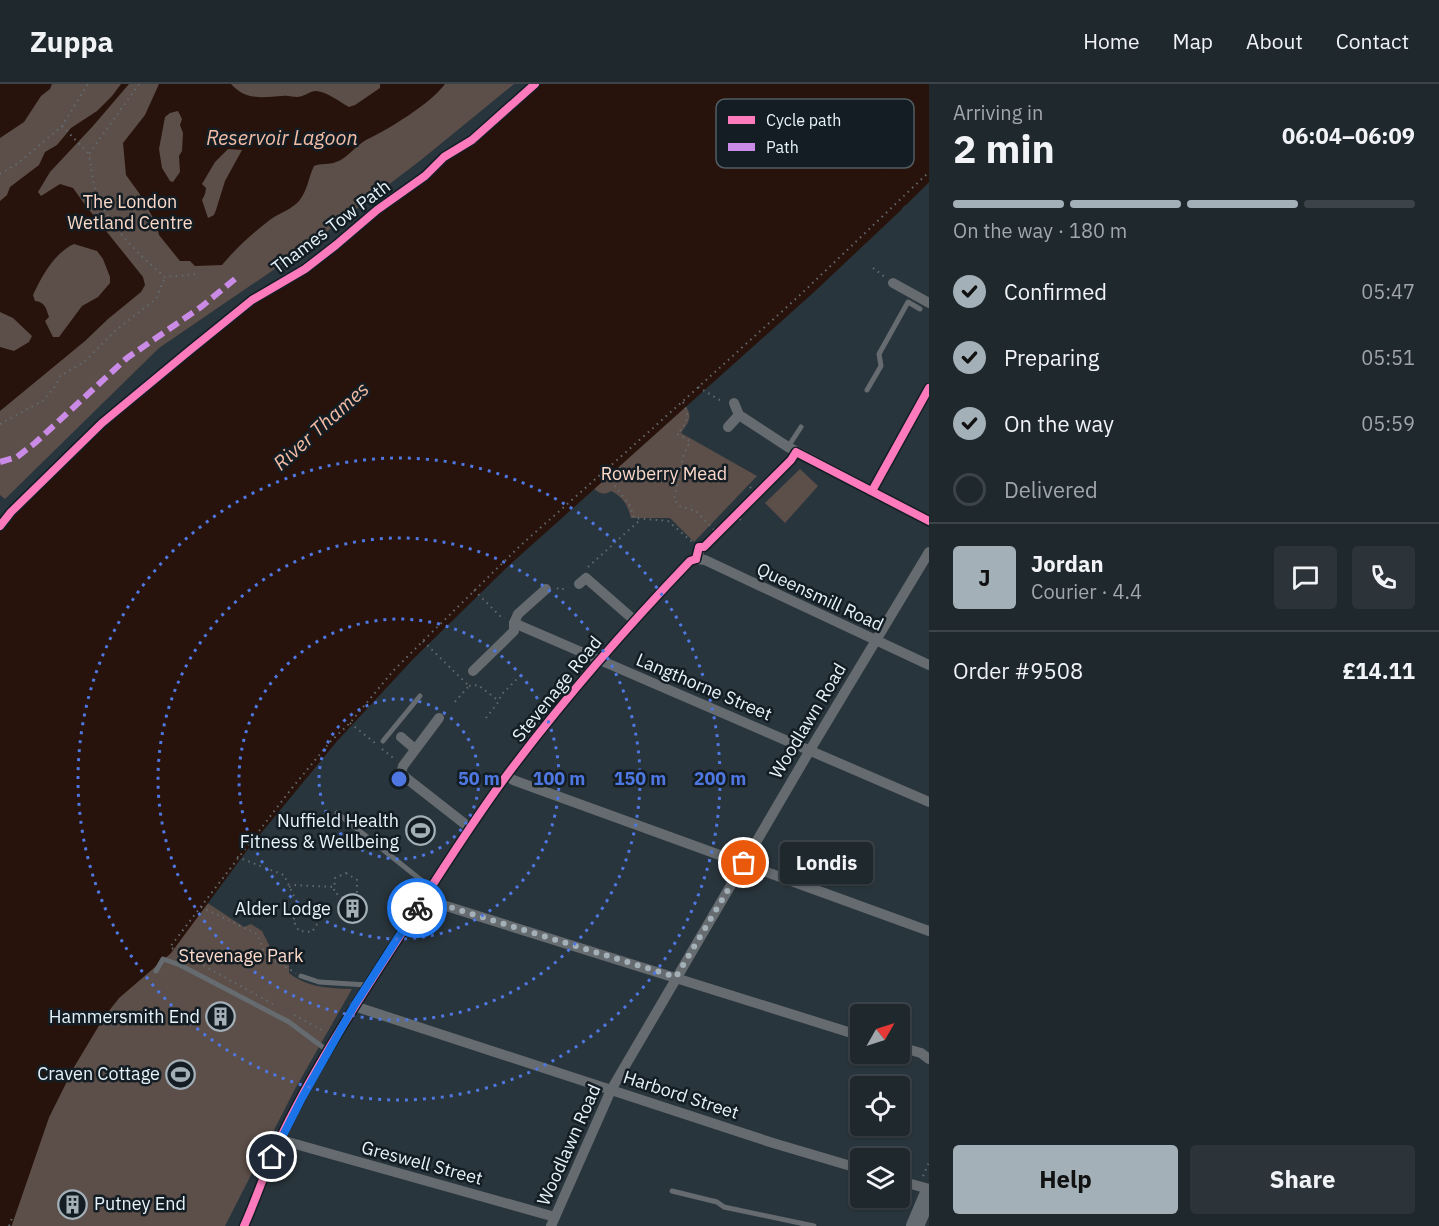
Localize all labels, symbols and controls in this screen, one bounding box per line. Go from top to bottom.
text: Zuppa [30,23,114,60]
text: Home [1083,27,1140,55]
text: Map [1173,27,1213,55]
text: About [1246,27,1303,55]
text: Contact [1336,27,1409,55]
legend [716,99,914,168]
text: Arriving in [953,99,1043,126]
text: Cycle path [766,110,841,130]
text: 06:04–06:09 [1282,121,1415,150]
text: 2 min [953,123,1055,174]
water label: Reservoir Lagoon [206,124,358,151]
text: Path [766,137,799,157]
street label: Thames Tow Path [267,174,395,279]
park label: The London Wetland Centre [67,190,193,234]
text: On the way · 180 m [953,217,1127,244]
icon: check [953,275,986,308]
text: Confirmed [1004,277,1107,306]
text: 05:47 [1361,278,1415,305]
icon: check [953,341,986,374]
text: Preparing [1004,343,1099,372]
text: 05:51 [1361,344,1415,371]
water label: River Thames [267,375,374,476]
icon: check [953,407,986,440]
text: On the way [1004,409,1114,438]
text: 05:59 [1361,410,1415,437]
park label: Rowberry Mead [601,462,727,485]
text: Delivered [1004,475,1098,504]
button: chat [1274,546,1337,609]
button: phone [1352,546,1415,609]
text: Jordan [1031,549,1104,578]
street label: Queensmill Road [753,557,887,636]
text: J [978,563,991,592]
text: Courier · 4.4 [1031,578,1142,605]
street label: Stevenage Road [507,631,606,746]
street label: Langthorne Street [633,648,776,726]
text: Order #9508 [953,656,1083,685]
text: £14.11 [1343,656,1415,685]
street label: Woodlawn Road [764,659,851,783]
text: 50 m [458,767,500,790]
text: 100 m [533,767,585,790]
text: 150 m [614,767,666,790]
text: 200 m [694,767,746,790]
centre of rings [389,769,409,789]
place label: Nuffield Health Fitness & Wellbeing [240,809,399,853]
sports icon: Nuffield Health Fitness & Wellbeing [404,815,436,847]
pin [718,837,769,888]
callout: Londis [780,842,873,884]
icon: bag [727,846,760,879]
text: Londis [796,849,857,876]
courier [387,878,447,938]
icon: bike [401,892,434,925]
building icon: Alder Lodge [336,893,368,925]
place label: Alder Lodge [235,897,331,920]
park label: Stevenage Park [179,944,304,967]
building icon: Hammersmith End [205,1001,237,1033]
north arrow [850,1004,910,1064]
map controls [850,1004,910,1208]
place label: Hammersmith End [49,1005,200,1028]
sports icon: Craven Cottage [165,1058,197,1090]
place label: Craven Cottage [37,1062,160,1085]
street label: Harbord Street [621,1065,742,1124]
button: locate [850,1076,910,1136]
street label: Woodlawn Road [531,1081,606,1209]
pin [246,1131,297,1182]
street label: Greswell Street [359,1135,485,1190]
icon: home [255,1140,288,1173]
button: Help [953,1145,1178,1214]
button: Share [1190,1145,1415,1214]
button: layers [850,1148,910,1208]
building icon: Putney End [57,1188,89,1220]
place label: Putney End [94,1192,186,1215]

